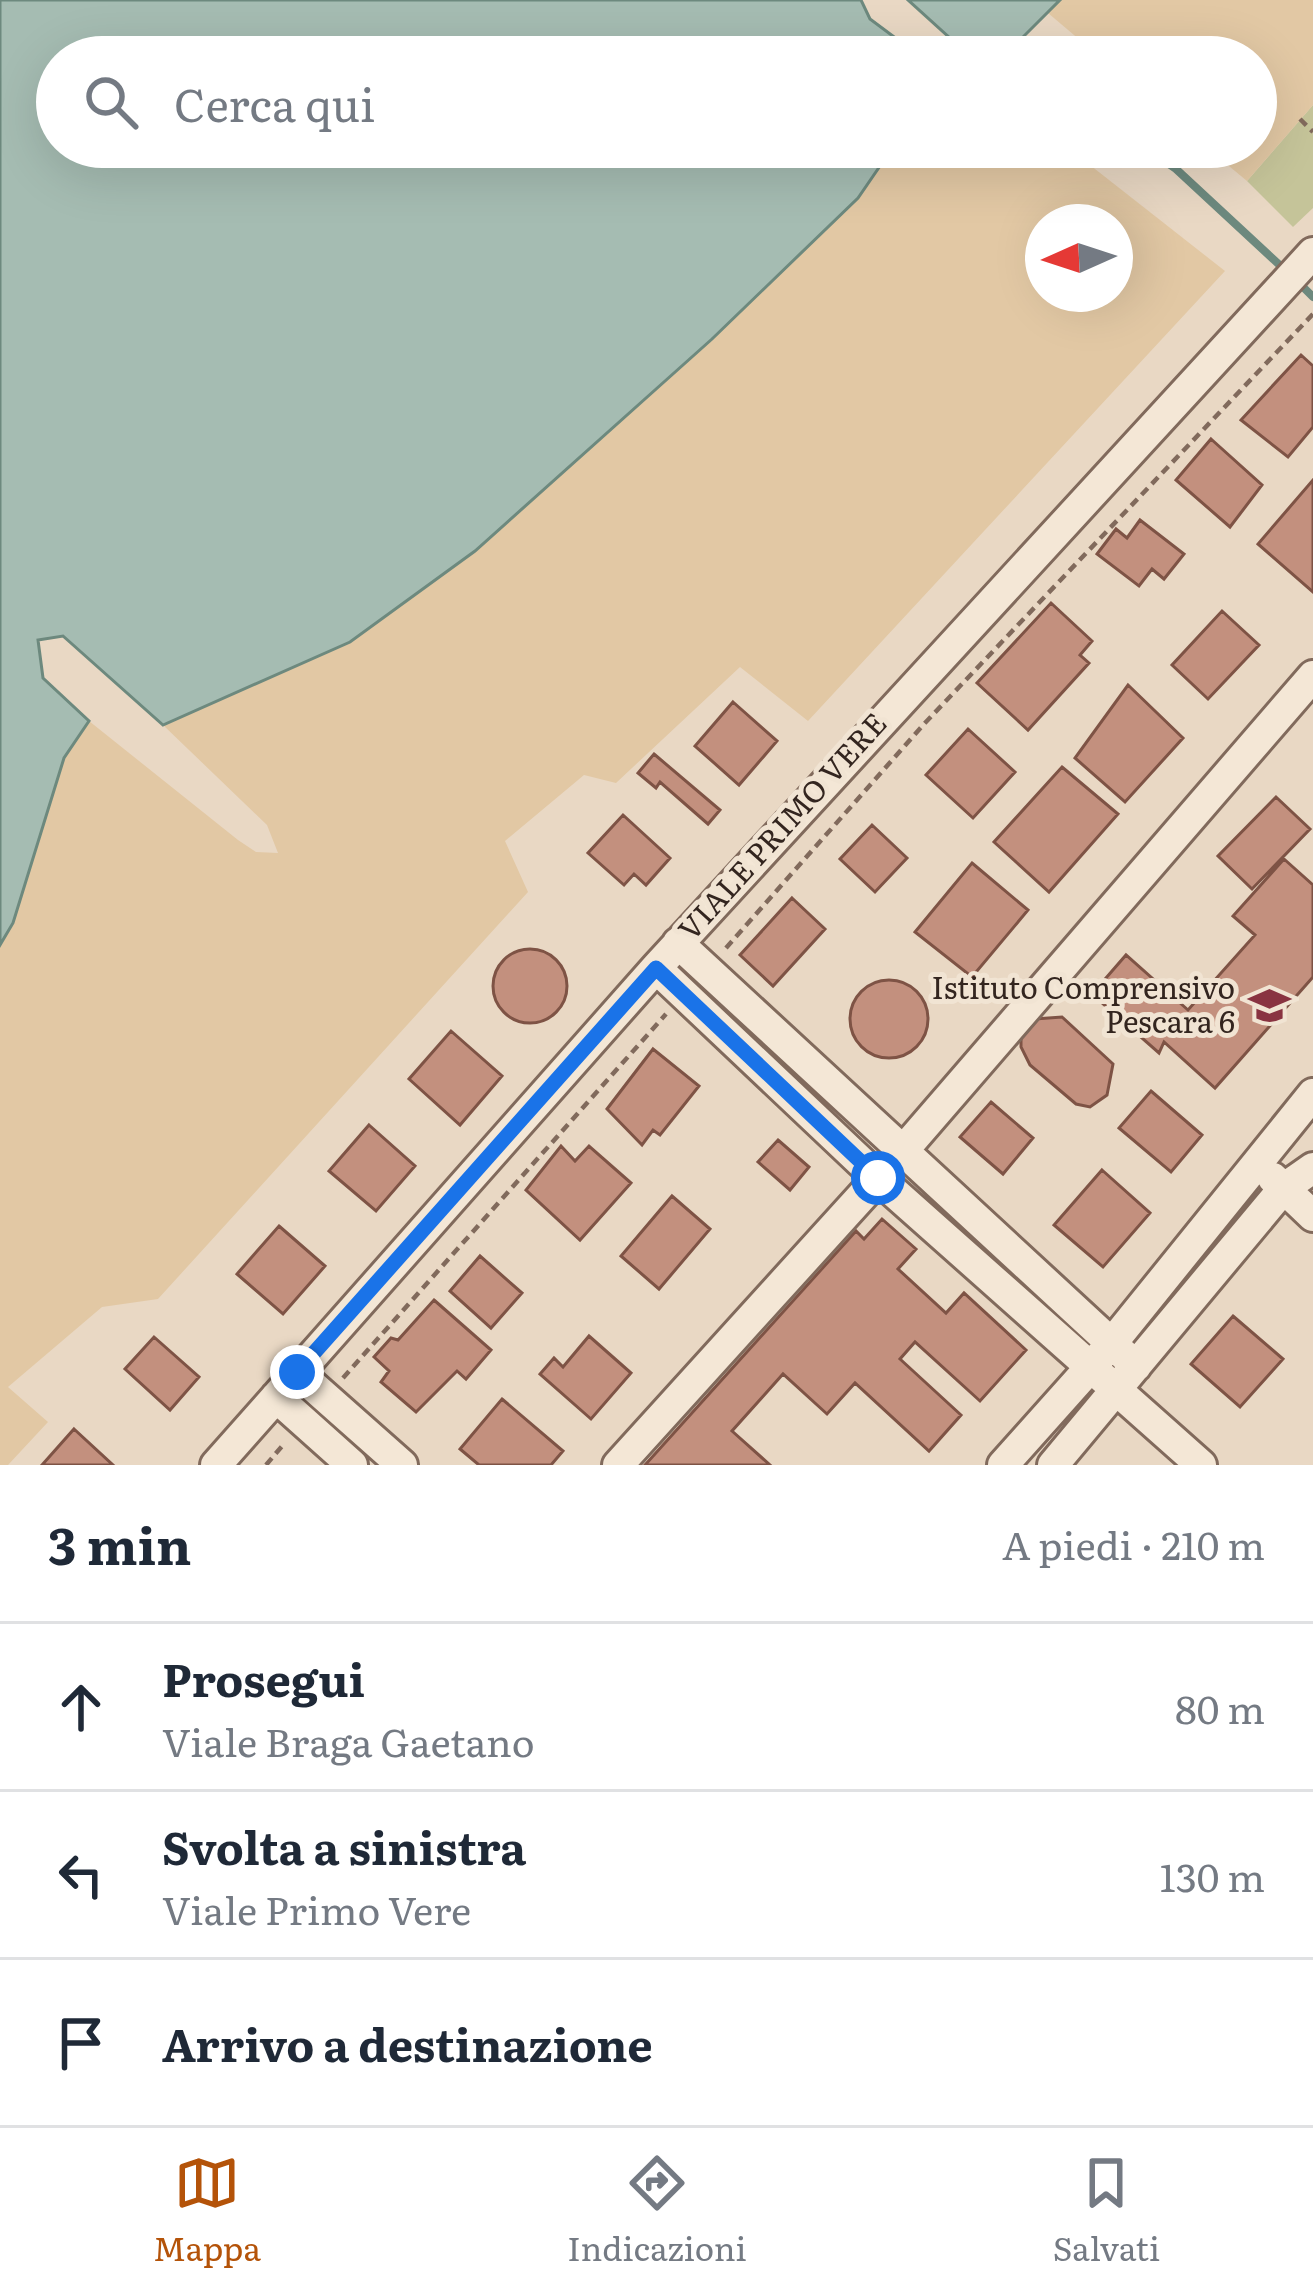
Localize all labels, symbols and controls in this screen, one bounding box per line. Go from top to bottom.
search box [36,36,1277,168]
icon: search [78,69,144,135]
text: Cerca qui [174,69,375,136]
north arrow [1025,204,1133,312]
street label: VIALE PRIMO VERE [666,701,895,949]
place label: Istituto Comprensivo Pescara 6 [931,964,1235,1042]
school or university icon: Istituto Comprensivo Pescara 6 [1246,983,1292,1029]
route start [851,1151,905,1205]
route end [270,1345,324,1399]
text: 3 min [48,1505,192,1581]
text: A piedi · 210 m [1002,1514,1265,1572]
text: Prosegui [162,1644,365,1711]
icon: ahead [48,1674,114,1740]
text: 80 m [1175,1678,1265,1736]
text: Viale Braga Gaetano [162,1711,535,1769]
text: Svolta a sinistra [162,1812,526,1879]
icon: left [48,1842,114,1908]
text: 130 m [1160,1846,1265,1904]
text: Viale Primo Vere [162,1879,471,1937]
text: Arrivo a destinazione [162,2009,653,2076]
icon: arrive [48,2010,114,2076]
tab: Mappa [153,2150,261,2271]
tab: Indicazioni [567,2150,747,2271]
tab: Salvati [1053,2150,1160,2271]

